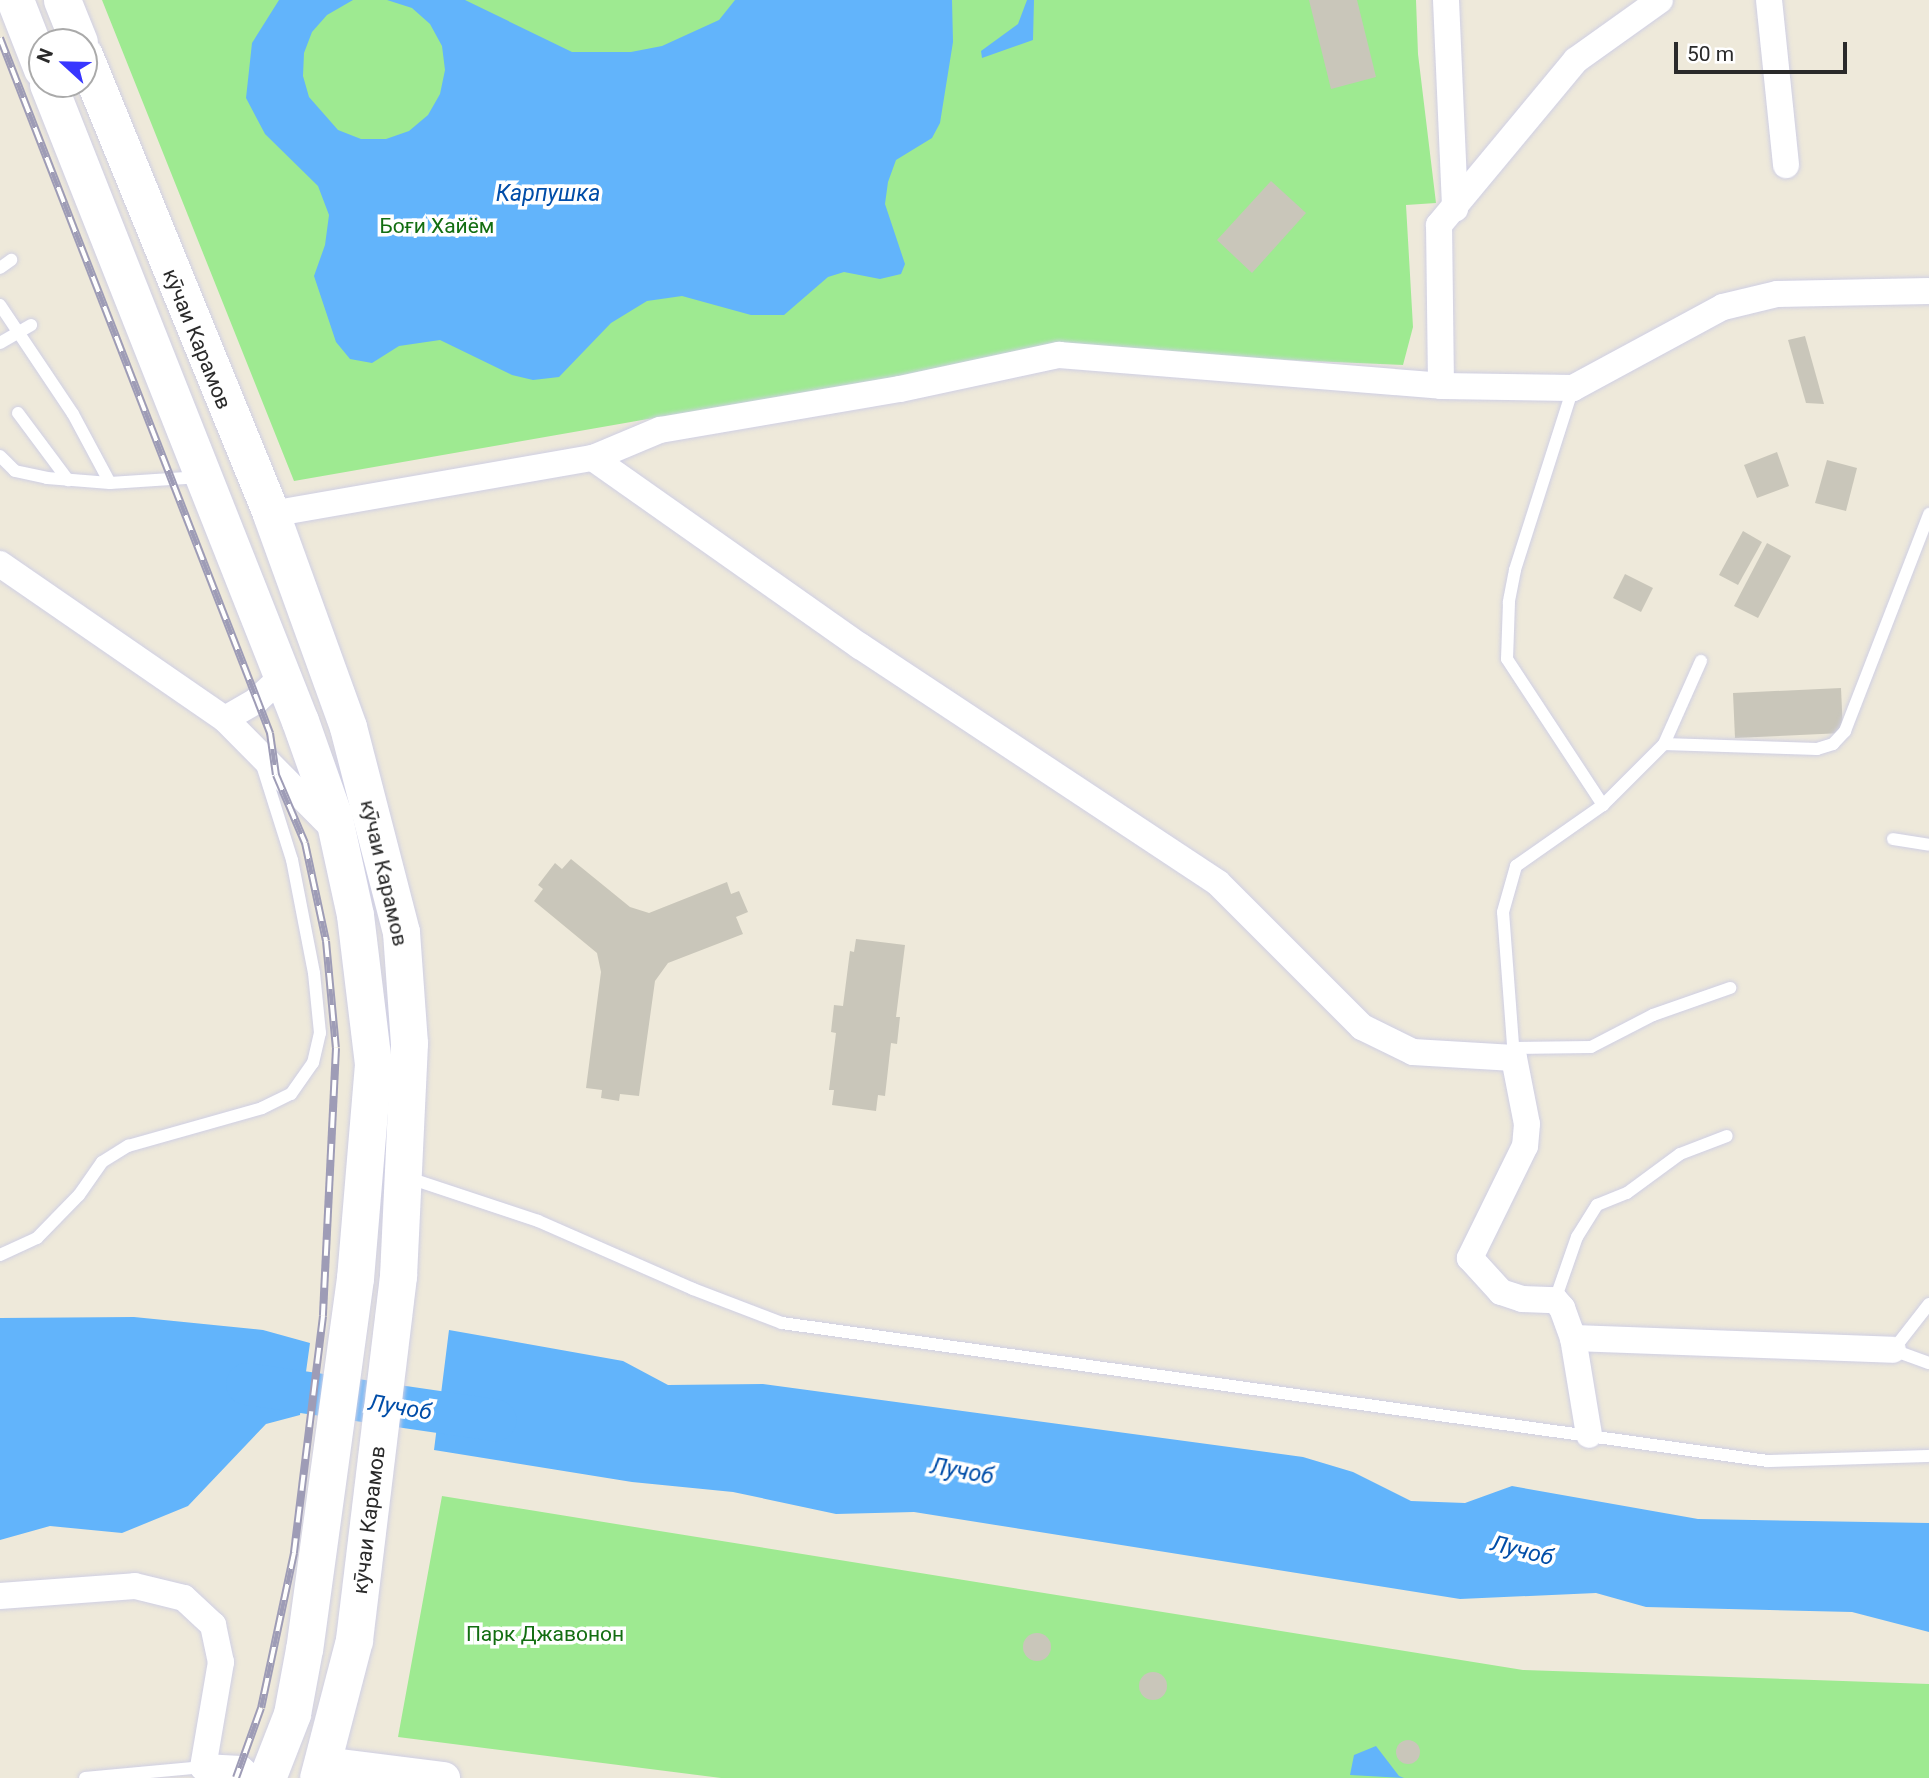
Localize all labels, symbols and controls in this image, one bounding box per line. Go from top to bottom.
north arrow [28,28,98,98]
scale bar [1677,28,1850,72]
text: 50 m [1687,42,1734,66]
text: N [32,45,58,66]
water label: Карпушка [496,180,600,208]
park label: Боғи Хайём [380,213,494,239]
street label: кӯчаи Карамов [157,265,237,413]
street label: кӯчаи Карамов [355,798,413,948]
water label: Лучоб [366,1389,434,1427]
street label: кӯчаи Карамов [347,1444,391,1596]
water label: Лучоб [928,1453,996,1491]
water label: Лучоб [1488,1530,1556,1572]
park label: Парк Джавонон [466,1621,624,1647]

